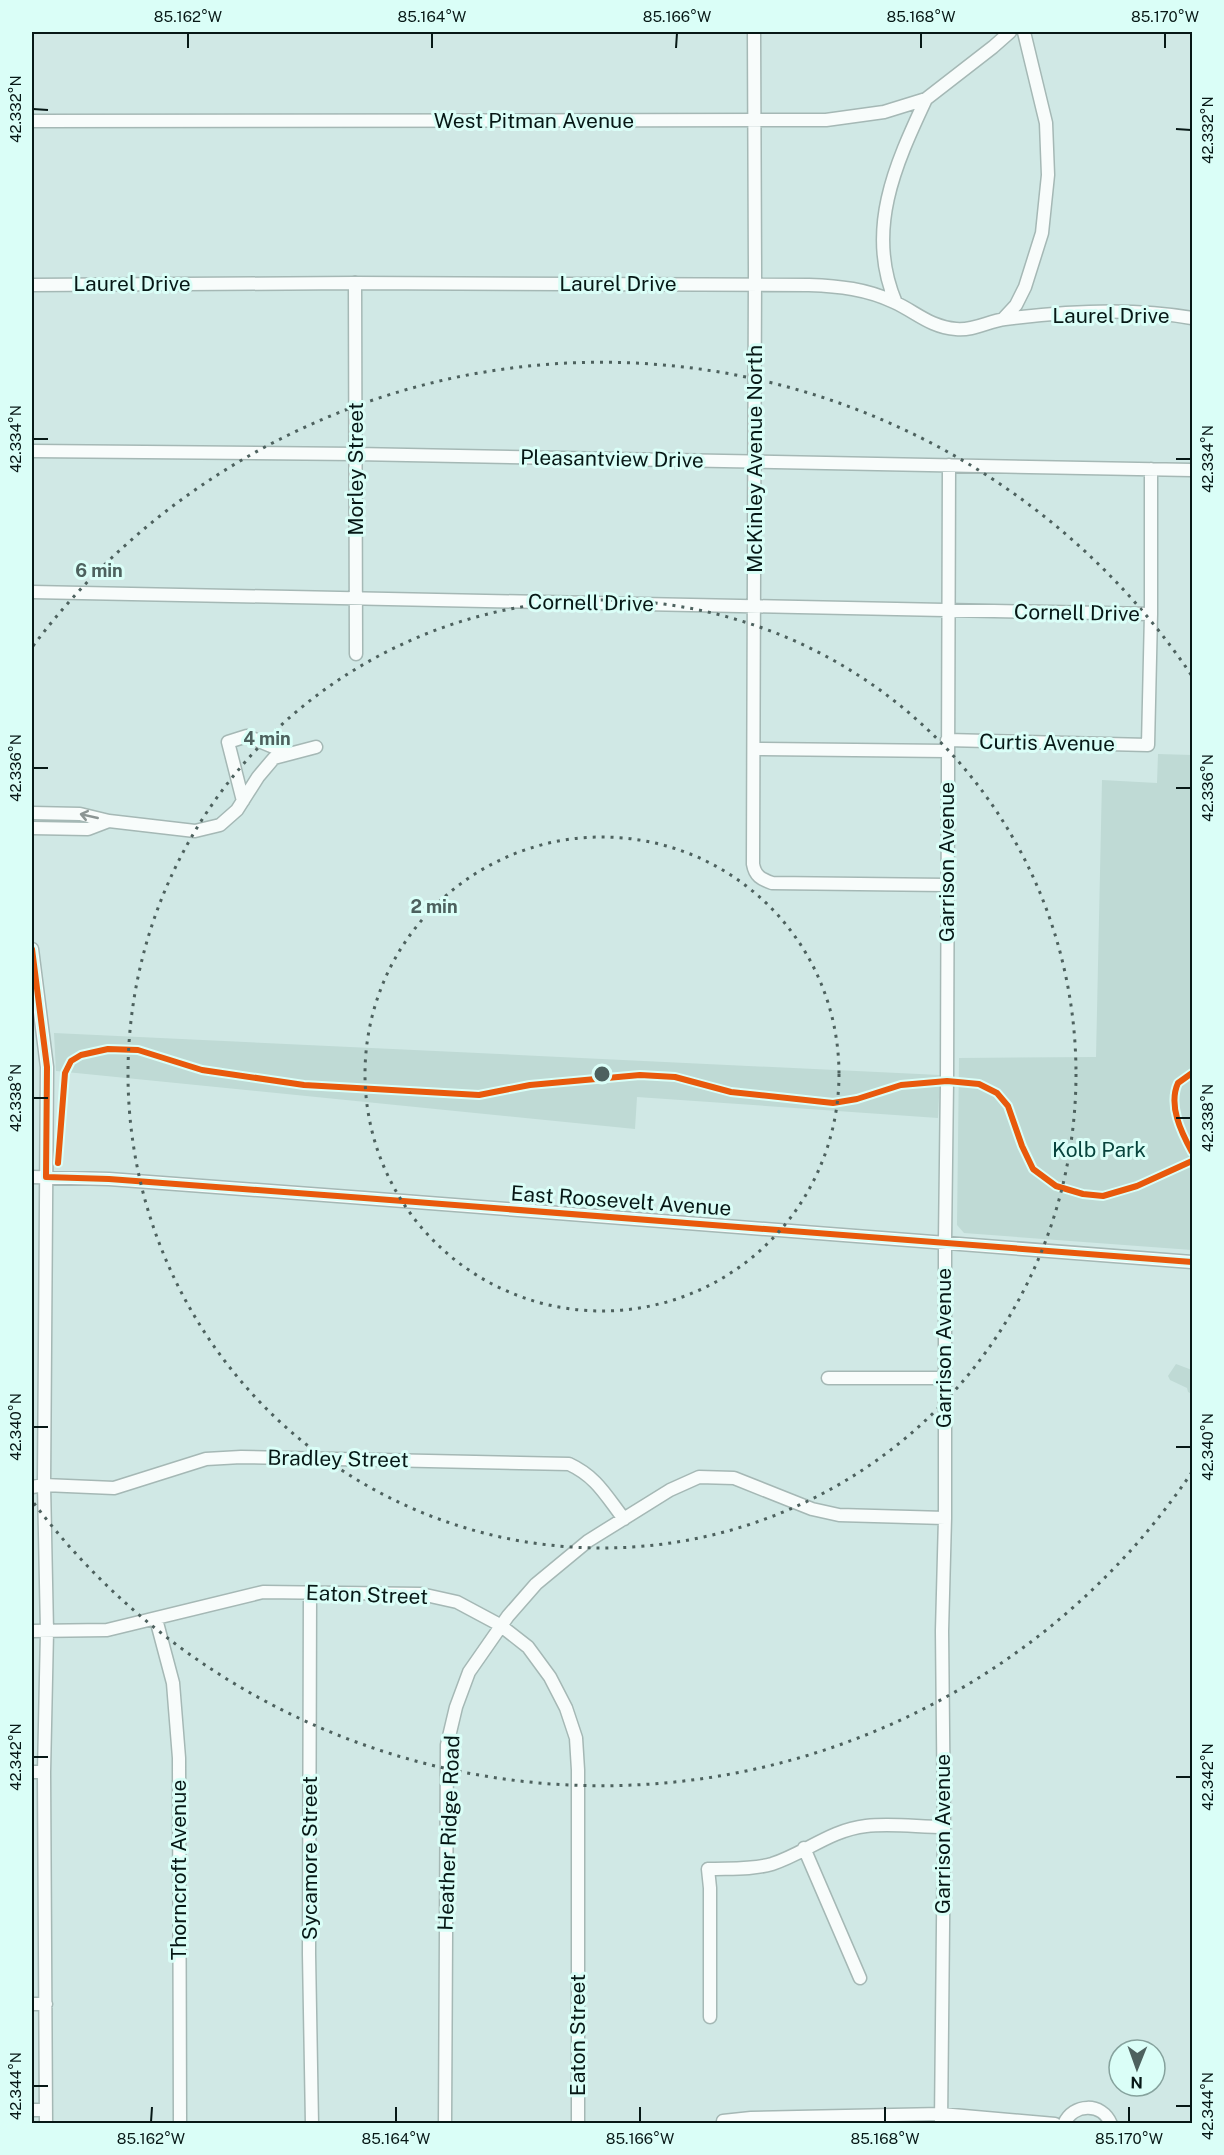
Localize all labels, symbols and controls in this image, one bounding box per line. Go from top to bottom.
text: 85.162°W [154,8,222,25]
text: 85.164°W [398,8,466,25]
text: 85.166°W [643,8,711,25]
text: 85.168°W [887,8,956,25]
text: 85.170°W [1131,8,1199,25]
text: 42.332°N [7,75,24,143]
text: 42.332°N [1199,96,1216,164]
street label: West Pitman Avenue [434,108,634,133]
street label: Laurel Drive [73,271,191,296]
street label: Laurel Drive [559,271,677,296]
street label: Laurel Drive [1052,303,1170,328]
street label: McKinley Avenue North [742,345,767,573]
street label: Morley Street [343,402,368,536]
text: 42.334°N [7,405,24,473]
text: 42.334°N [1199,425,1216,493]
street label: Pleasantview Drive [520,444,704,473]
text: 6 min [75,560,123,581]
street label: Cornell Drive [528,589,654,616]
street label: Cornell Drive [1014,599,1140,626]
text: 4 min [243,728,291,749]
street label: Curtis Avenue [979,729,1115,756]
text: 42.336°N [7,734,24,802]
text: 42.336°N [1199,754,1216,822]
street label: Garrison Avenue [934,782,959,942]
one-way arrow [80,810,99,821]
text: 2 min [410,896,458,917]
text: 42.338°N [7,1064,24,1132]
centre of rings [592,1064,612,1084]
text: 42.338°N [1199,1084,1216,1152]
park label: Kolb Park [1052,1137,1146,1162]
street label: East Roosevelt Avenue [510,1180,732,1221]
street label: Garrison Avenue [931,1268,956,1428]
text: 42.340°N [7,1393,24,1461]
text: 42.340°N [1199,1413,1216,1481]
street label: Bradley Street [267,1445,409,1472]
street label: Eaton Street [305,1580,429,1609]
text: 42.342°N [7,1723,24,1791]
street label: Heather Ridge Road [433,1735,464,1931]
text: 42.342°N [1199,1743,1216,1811]
street label: Garrison Avenue [930,1754,955,1914]
street label: Sycamore Street [297,1776,322,1940]
street label: Thorncroft Avenue [166,1780,191,1960]
street label: Eaton Street [565,1974,590,2096]
north arrow [1107,2038,1167,2098]
text: 42.344°N [7,2052,24,2120]
text: 42.344°N [1199,2072,1216,2140]
text: N [1130,2073,1143,2092]
text: 85.162°W [117,2130,185,2147]
text: 85.164°W [362,2130,430,2147]
text: 85.166°W [606,2130,674,2147]
text: 85.168°W [851,2130,920,2147]
text: 85.170°W [1095,2130,1163,2147]

